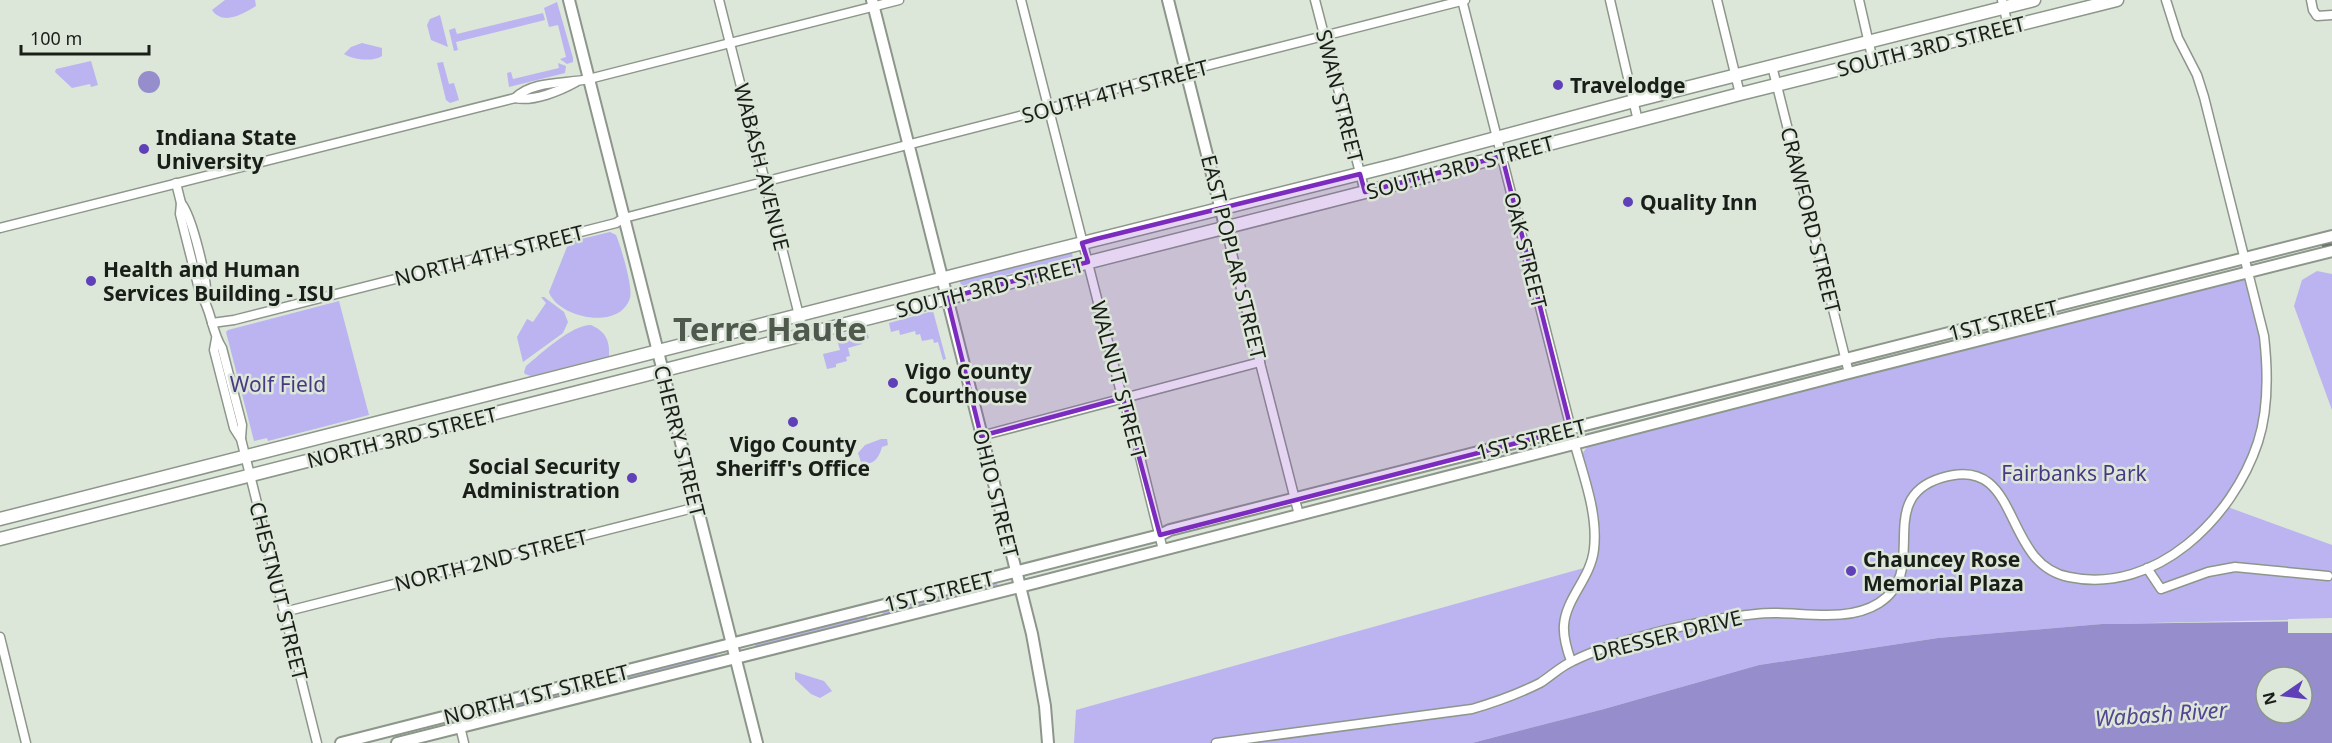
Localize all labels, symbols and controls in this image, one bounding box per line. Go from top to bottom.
street label: SOUTH 3RD STREET [1834,9,2028,83]
scale bar [21,18,148,56]
text: 100 m [30,26,82,50]
street label: SWAN STREET [1310,26,1370,166]
street label: SOUTH 4TH STREET [1019,53,1212,129]
place label: Travelodge [1570,71,1686,99]
marker: Travelodge [1551,78,1565,92]
street label: WABASH AVENUE [728,80,796,254]
place label: Indiana State University [156,123,297,175]
street label: CRAWFORD STREET [1774,124,1848,316]
street label: SOUTH 3RD STREET [1363,128,1557,206]
marker: Indiana State University [137,142,151,156]
street label: EAST POPLAR STREET [1195,152,1273,362]
place label: Quality Inn [1640,188,1757,216]
street label: OAK STREET [1498,189,1554,312]
marker: Quality Inn [1621,195,1635,209]
street label: NORTH 4TH STREET [391,218,587,292]
street label: SOUTH 3RD STREET [893,250,1087,324]
place label: Health and Human Services Building - ISU [103,255,334,307]
marker: Health and Human Services Building - ISU [84,274,98,288]
street label: 1ST STREET [1945,293,2061,347]
street label: WALNUT STREET [1084,298,1154,463]
district label: Terre Haute [673,306,867,351]
place label: Vigo County Courthouse [905,357,1032,409]
street label: CHERRY STREET [648,362,712,520]
park label: Wolf Field [230,370,326,398]
marker: Vigo County Courthouse [886,376,900,390]
street label: NORTH 3RD STREET [304,400,500,474]
street label: 1ST STREET [1473,412,1589,466]
marker: Vigo County Sheriff's Office [786,415,800,429]
street label: OHIO STREET [966,425,1026,561]
place label: Vigo County Sheriff's Office [716,430,870,482]
place label: Social Security Administration [462,452,620,504]
park label: Fairbanks Park [2001,459,2148,487]
marker: Social Security Administration [625,471,639,485]
street label: CHESTNUT STREET [243,499,315,684]
street label: NORTH 2ND STREET [391,522,591,598]
place label: Chauncey Rose Memorial Plaza [1863,545,2024,597]
street label: 1ST STREET [881,564,997,618]
marker: Chauncey Rose Memorial Plaza [1844,564,1858,578]
street label: DRESSER DRIVE [1589,603,1745,667]
street label: NORTH 1ST STREET [440,657,632,731]
north arrow [2254,665,2314,725]
text: N [2257,690,2282,708]
water label: Wabash River [2094,693,2229,733]

